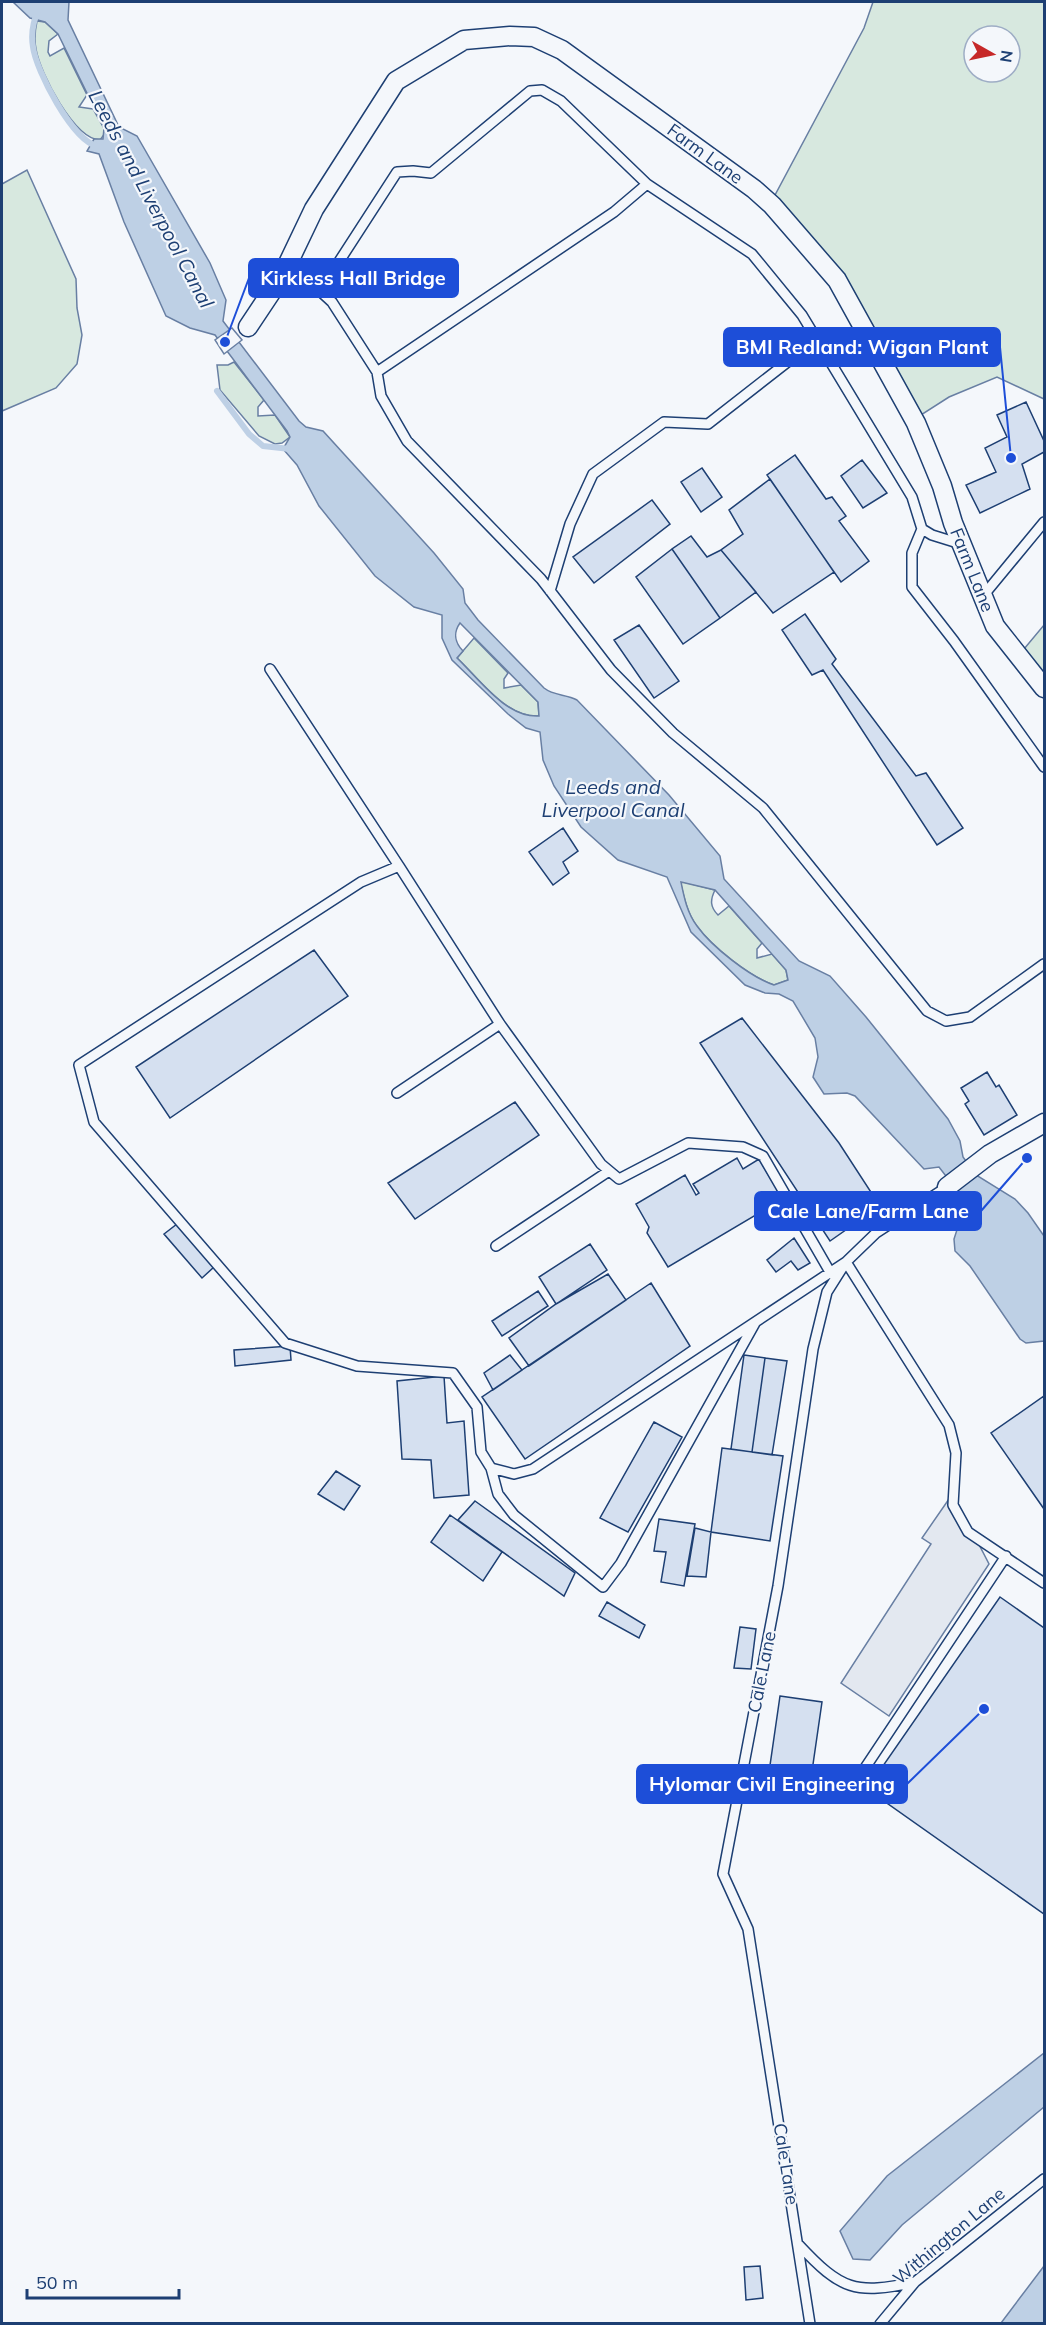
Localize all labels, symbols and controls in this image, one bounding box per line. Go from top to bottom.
north arrow [962,24,1022,84]
text: N [996,49,1018,64]
water label: Leeds and Liverpool Canal [83,85,220,312]
street label: Farm Lane [663,118,748,189]
callout: Kirkless Hall Bridge [249,259,458,297]
text: Kirkless Hall Bridge [260,265,446,290]
callout: BMI Redland: Wigan Plant [724,328,1000,366]
text: BMI Redland: Wigan Plant [736,334,989,359]
street label: Farm Lane [945,524,1000,615]
water label: Leeds and Liverpool Canal [542,774,685,822]
callout: Cale Lane/Farm Lane [755,1192,981,1230]
text: Cale Lane/Farm Lane [767,1198,969,1223]
street label: Cale Lane [742,1629,781,1715]
callout: Hylomar Civil Engineering [637,1765,907,1803]
text: Hylomar Civil Engineering [649,1771,895,1796]
street label: Cale Lane [769,2121,804,2206]
street label: Withington Lane [888,2182,1010,2289]
scale bar [27,2262,178,2300]
text: 50 m [36,2271,78,2294]

